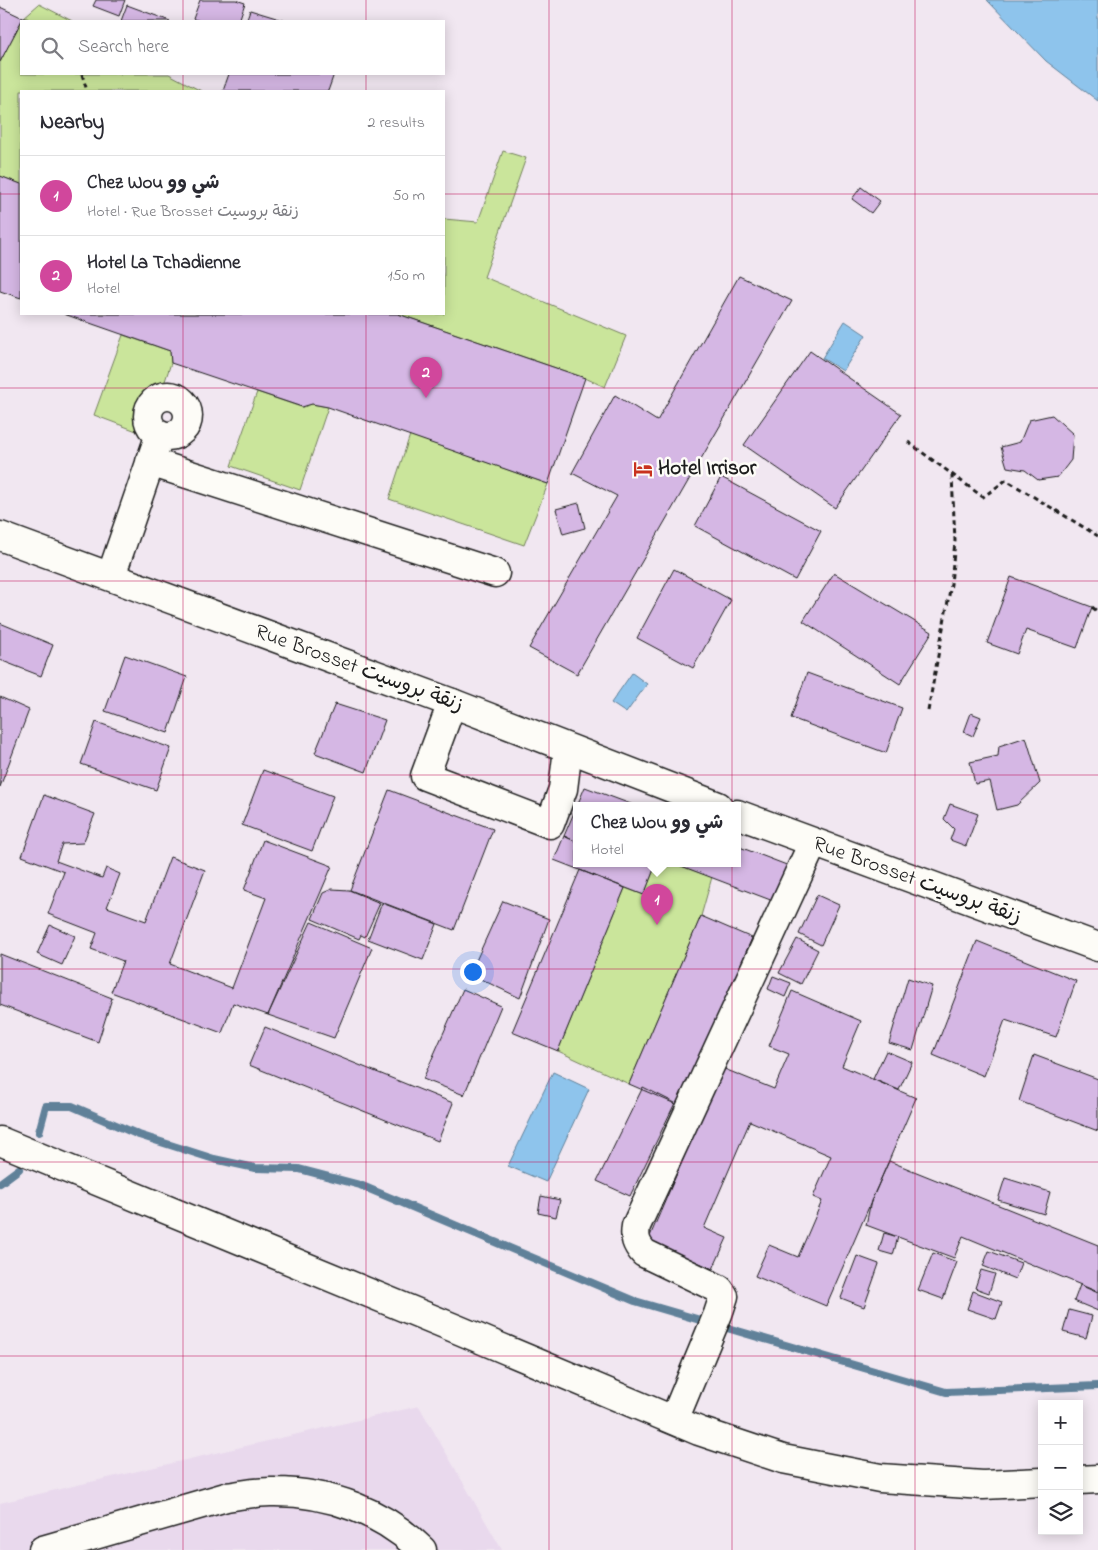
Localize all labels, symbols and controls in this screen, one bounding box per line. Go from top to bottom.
search box [20,20,445,75]
icon: search [38,34,66,62]
text: Search here [78,34,169,61]
text: Nearby [40,108,104,138]
text: 2 results [367,111,425,135]
text: Chez Wou شي وو [87,170,219,197]
text: 1 [53,184,59,208]
text: 50 m [393,184,425,208]
text: Hotel · Rue Brosset زنقة بروسيت [87,200,299,224]
text: Hotel La Tchadienne [87,250,241,277]
text: 2 [52,264,60,288]
text: 150 m [387,264,425,288]
text: Hotel [87,277,120,301]
pin: 2 [410,357,442,398]
place label: Hotel Irrisor [658,454,757,484]
hotel icon: Hotel Irrisor [632,458,654,480]
street label: Rue Brosset زنقة بروسيت [251,617,467,721]
popup [573,802,741,867]
text: Chez Wou شي وو [591,810,723,837]
street label: Rue Brosset زنقة بروسيت [809,829,1025,933]
text: Hotel [591,838,624,862]
pin: 1 [641,884,673,925]
your location [460,959,486,985]
map controls [1038,1400,1083,1535]
button: + [1038,1400,1083,1445]
button: − [1038,1445,1083,1490]
button: layers [1038,1490,1083,1535]

